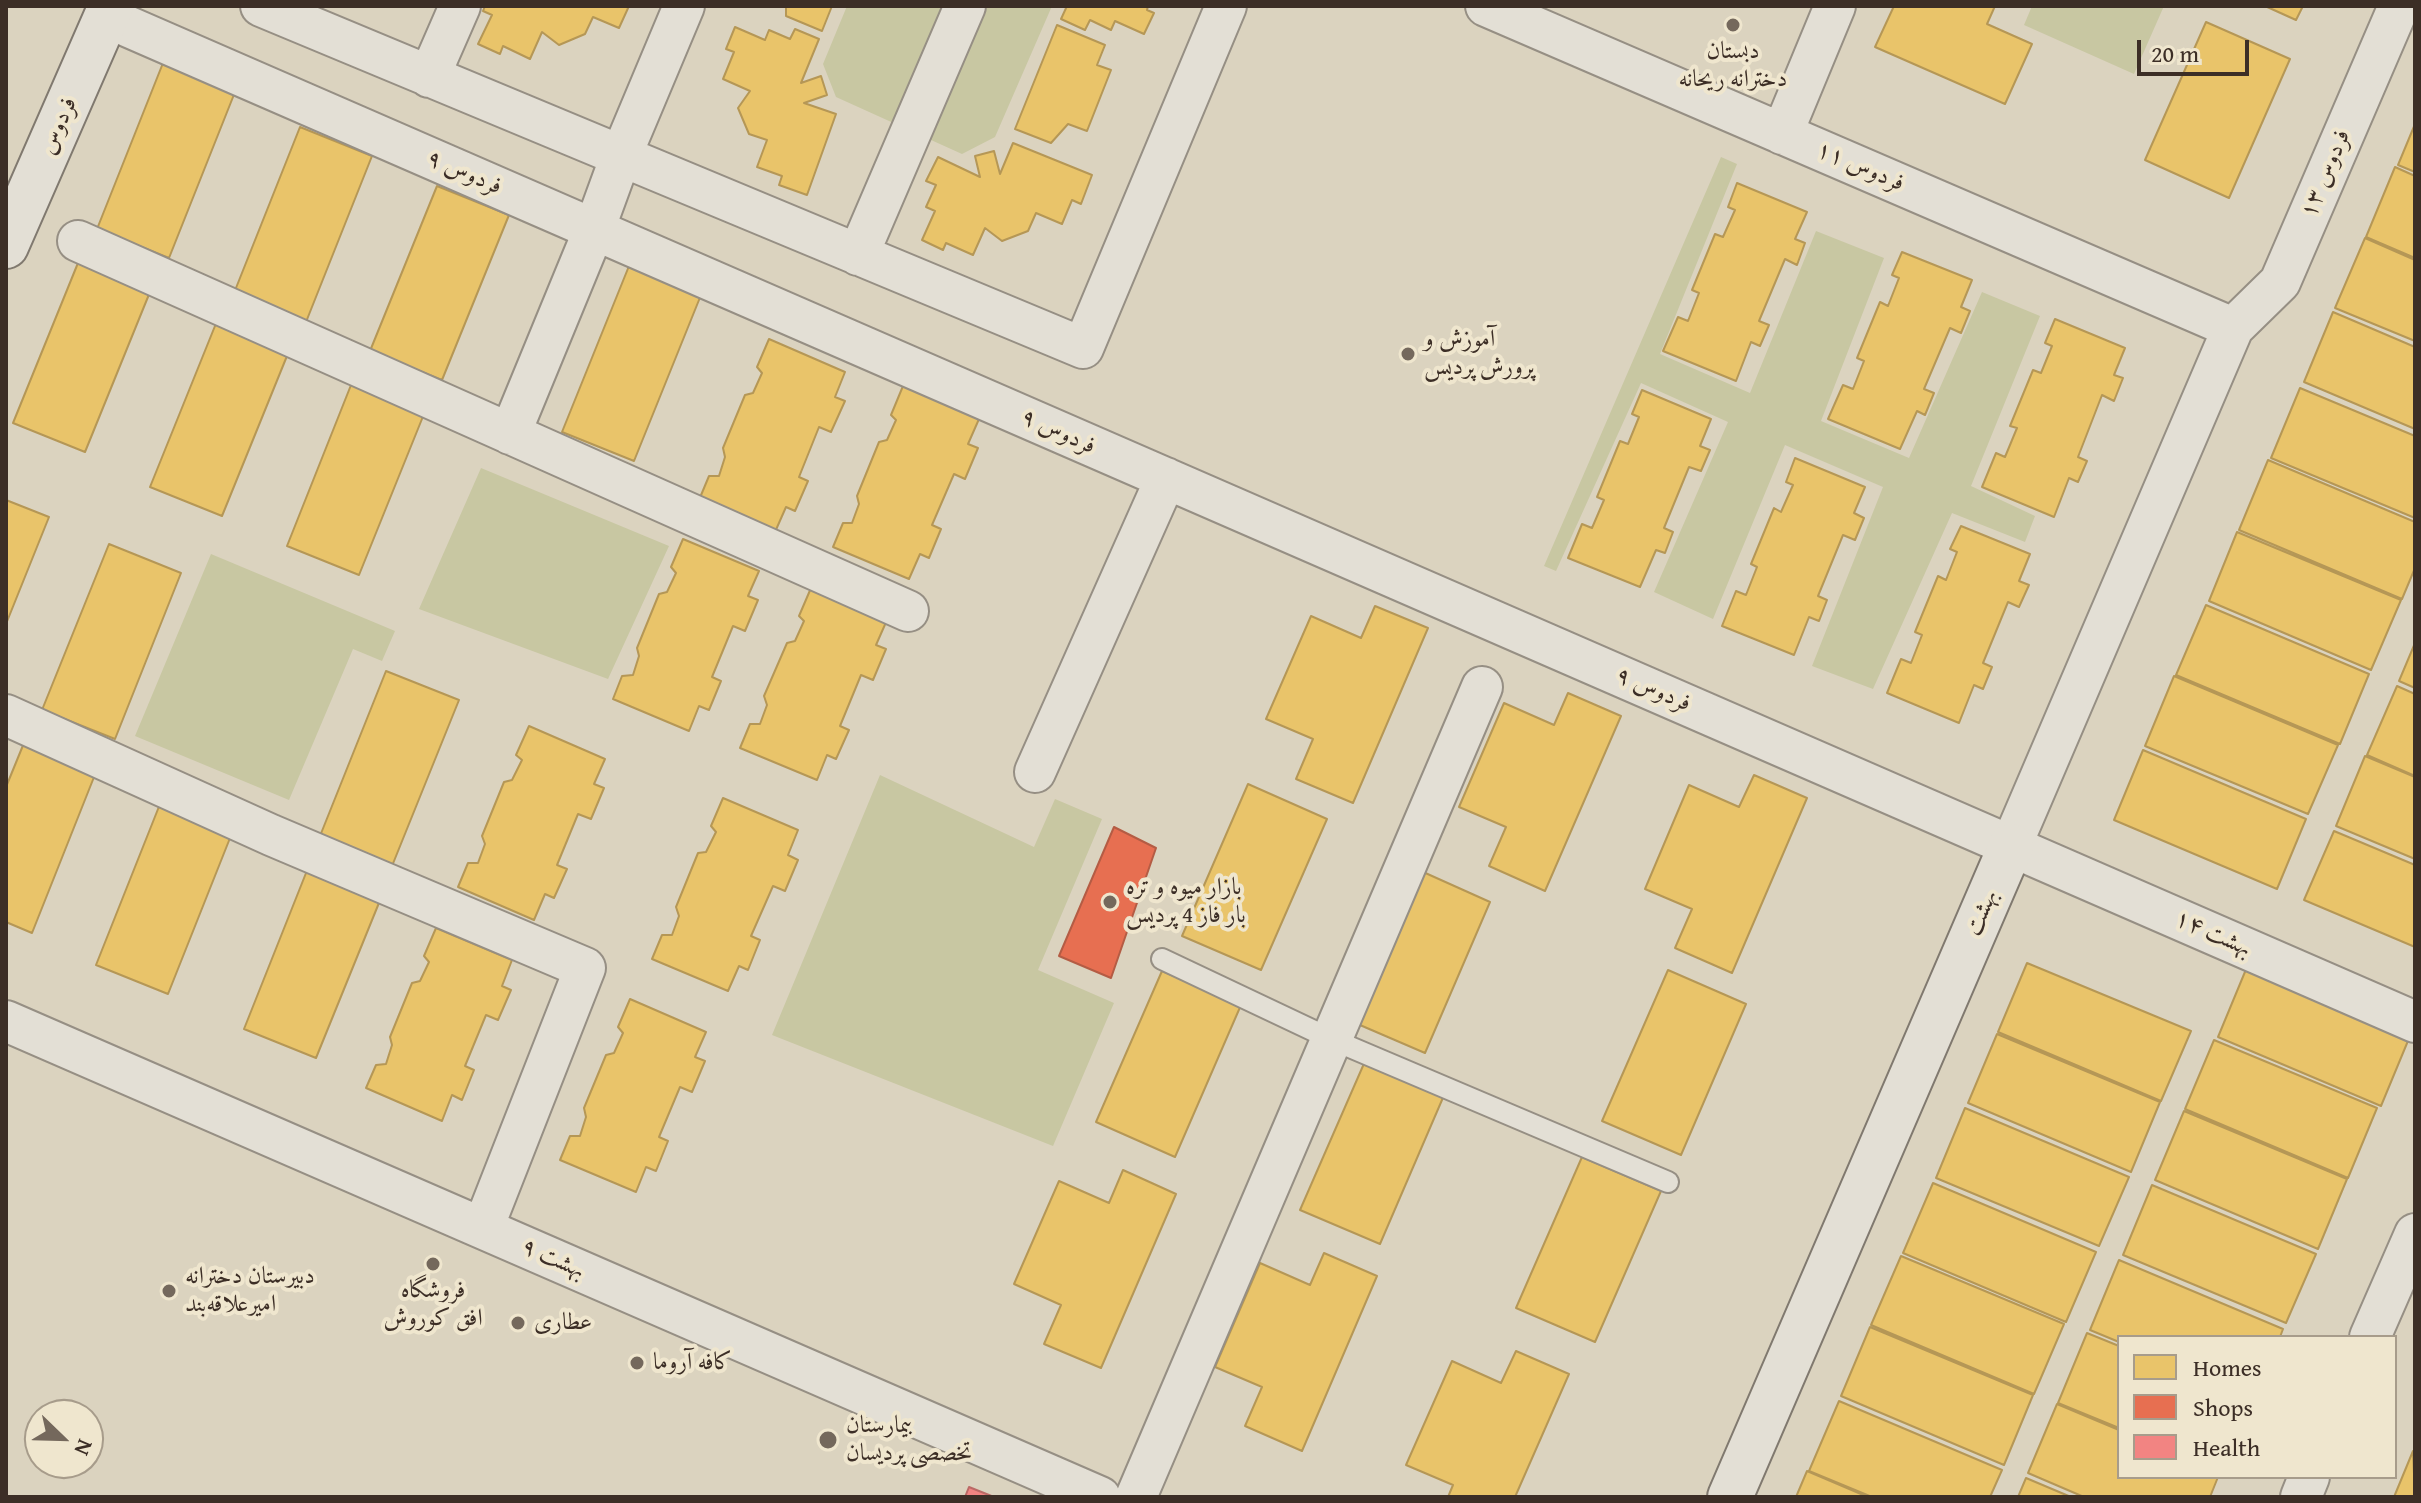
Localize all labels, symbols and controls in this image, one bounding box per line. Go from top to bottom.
marker: دبستان دخترانه ریحانه [1724,16,1742,34]
scale bar [2141,24,2253,74]
text: 20 m [2151,36,2199,71]
place label: دبستان دخترانه ریحانه [1679,38,1787,94]
street label: فردوس [34,93,84,159]
street label: فردوس ۱۳ [2295,126,2357,222]
street label: فردوس ۱۱ [1812,136,1908,198]
street label: فردوس ۹ [422,144,506,202]
place label: آموزش و پرورش پردیس [1424,326,1534,382]
marker: آموزش و پرورش پردیس [1399,345,1417,363]
street label: فردوس ۹ [1016,403,1100,461]
street label: فردوس ۹ [1611,661,1695,719]
place label: بازار میوه و تره بار فاز 4 پردیس [1126,874,1246,930]
street label: بهشت [1959,885,2005,941]
marker: بازار میوه و تره بار فاز 4 پردیس [1101,893,1119,911]
street label: بهشت ۱۴ [2170,904,2256,964]
street label: بهشت ۹ [517,1232,589,1286]
marker: فروشگاه افق کوروش [424,1255,442,1273]
place label: دبیرستان دخترانه امیرعلاقه‌بند [185,1263,315,1319]
place label: فروشگاه افق کوروش [383,1277,483,1333]
marker: دبیرستان دخترانه امیرعلاقه‌بند [160,1282,178,1300]
place label: عطاری [534,1309,592,1337]
marker: عطاری [509,1314,527,1332]
legend [2117,1335,2397,1479]
place label: کافه آروما [653,1349,732,1377]
text: Homes [2193,1350,2262,1385]
marker: کافه آروما [628,1354,646,1372]
text: Shops [2193,1390,2253,1425]
north arrow [24,1399,104,1479]
place label: بیمارستان تخصصی پردیسان [846,1412,972,1468]
marker: بیمارستان تخصصی پردیسان [817,1429,839,1451]
text: Health [2193,1430,2260,1465]
text: N [67,1435,102,1461]

